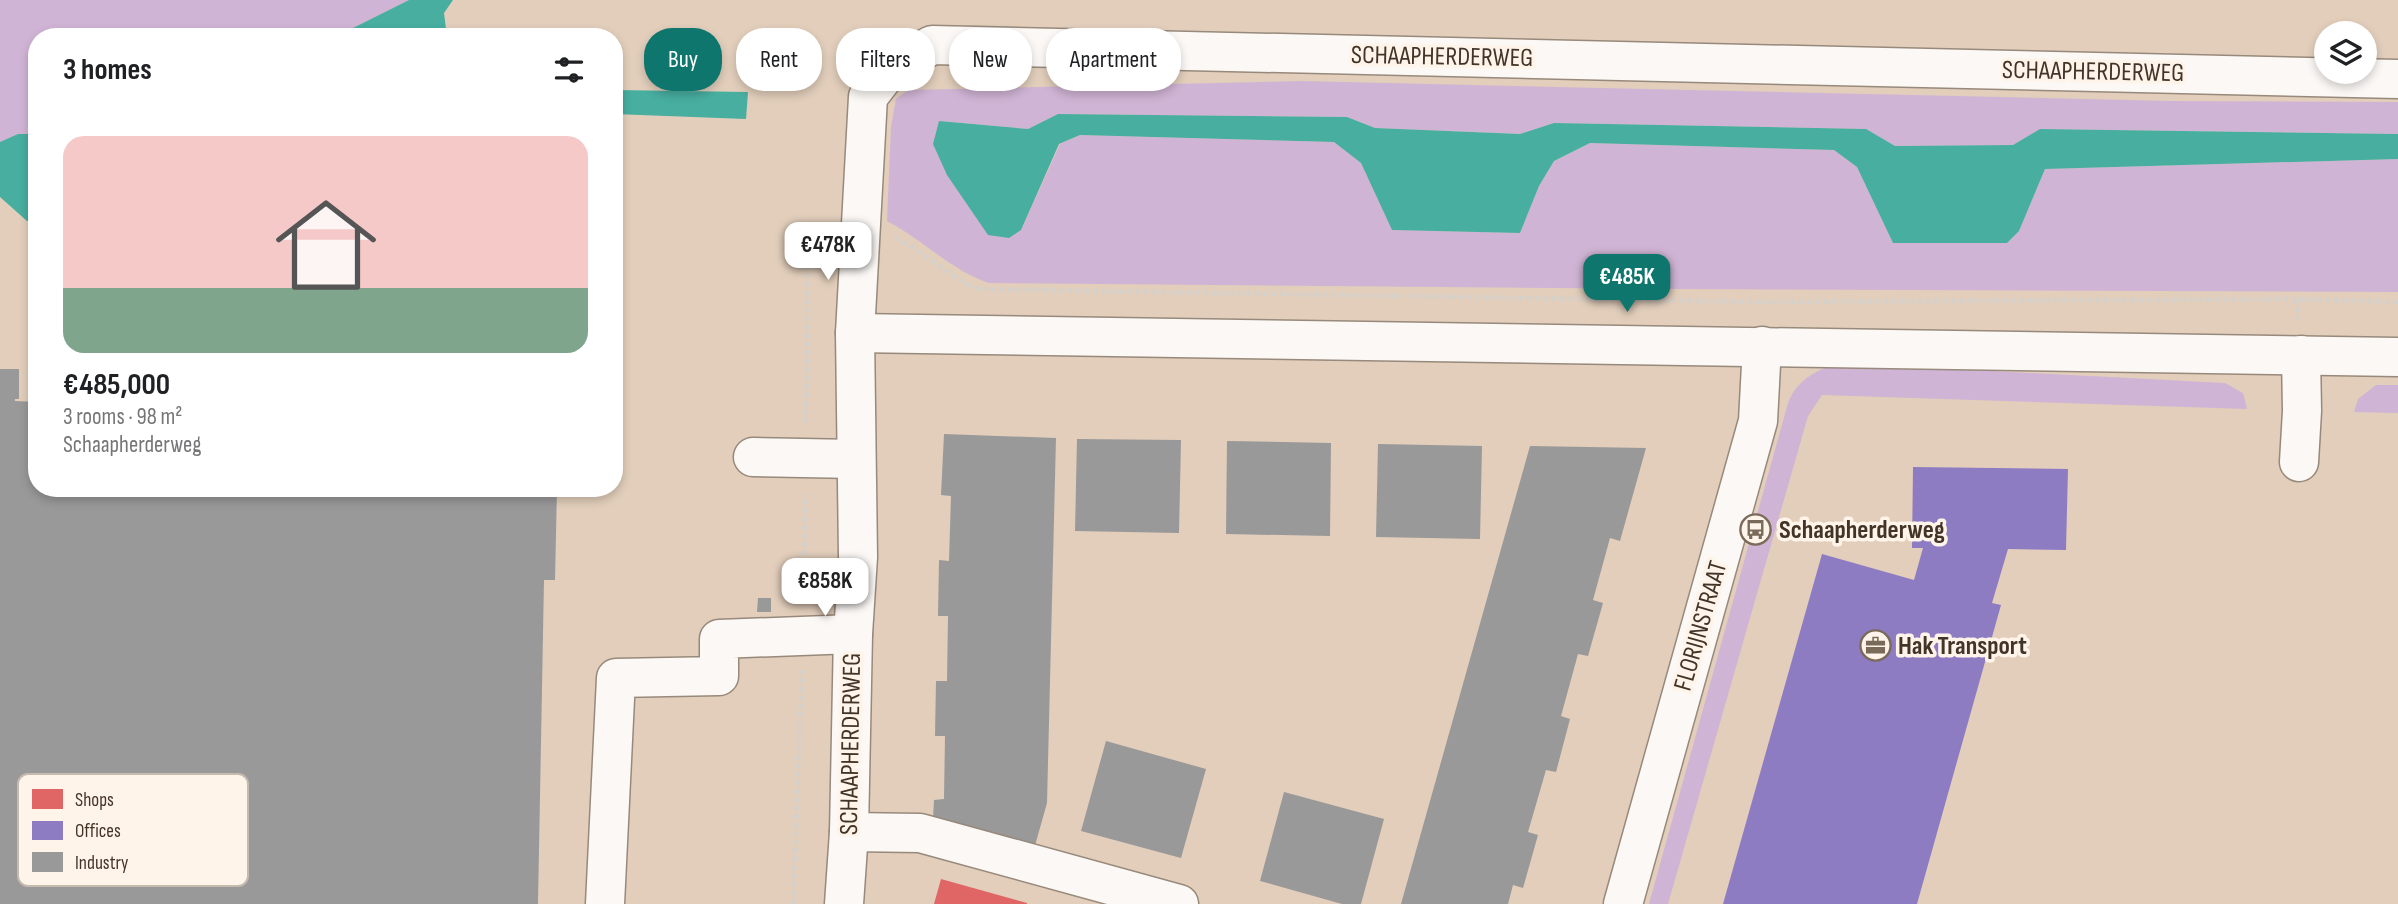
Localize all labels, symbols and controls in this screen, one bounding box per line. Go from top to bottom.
map controls [2314,21,2377,84]
button: layers [2314,21,2377,84]
chip: Buy [644,28,722,91]
chip: Rent [736,28,822,91]
chip: Filters [836,28,935,91]
chip: New [949,28,1032,91]
chip: Apartment [1046,28,1181,91]
street label: SCHAAPHERDERWEG [1351,40,1533,74]
icon: filters [550,51,588,89]
text: 3 homes [63,52,152,88]
street label: SCHAAPHERDERWEG [2002,55,2184,89]
icon: home [263,182,389,308]
pin: €478K [779,222,877,282]
text: €478K [801,231,855,259]
pin: €485K [1578,254,1676,314]
text: €485K [1599,263,1655,291]
text: €485,000 [63,367,170,403]
text: 3 rooms · 98 m² [63,403,182,431]
text: Schaapherderweg [63,431,201,459]
bus stop icon: Schaapherderweg [1739,513,1773,547]
place label: Schaapherderweg [1779,515,1945,546]
pin: €858K [776,558,874,618]
street label: FLORIJNSTRAAT [1668,558,1734,694]
text: €858K [798,567,852,595]
office icon: Hak Transport [1858,629,1892,663]
place label: Hak Transport [1898,631,2027,662]
street label: SCHAAPHERDERWEG [834,653,868,835]
legend [18,774,248,886]
text: Shops [75,789,114,812]
text: Offices [75,820,121,843]
text: Industry [75,852,129,875]

